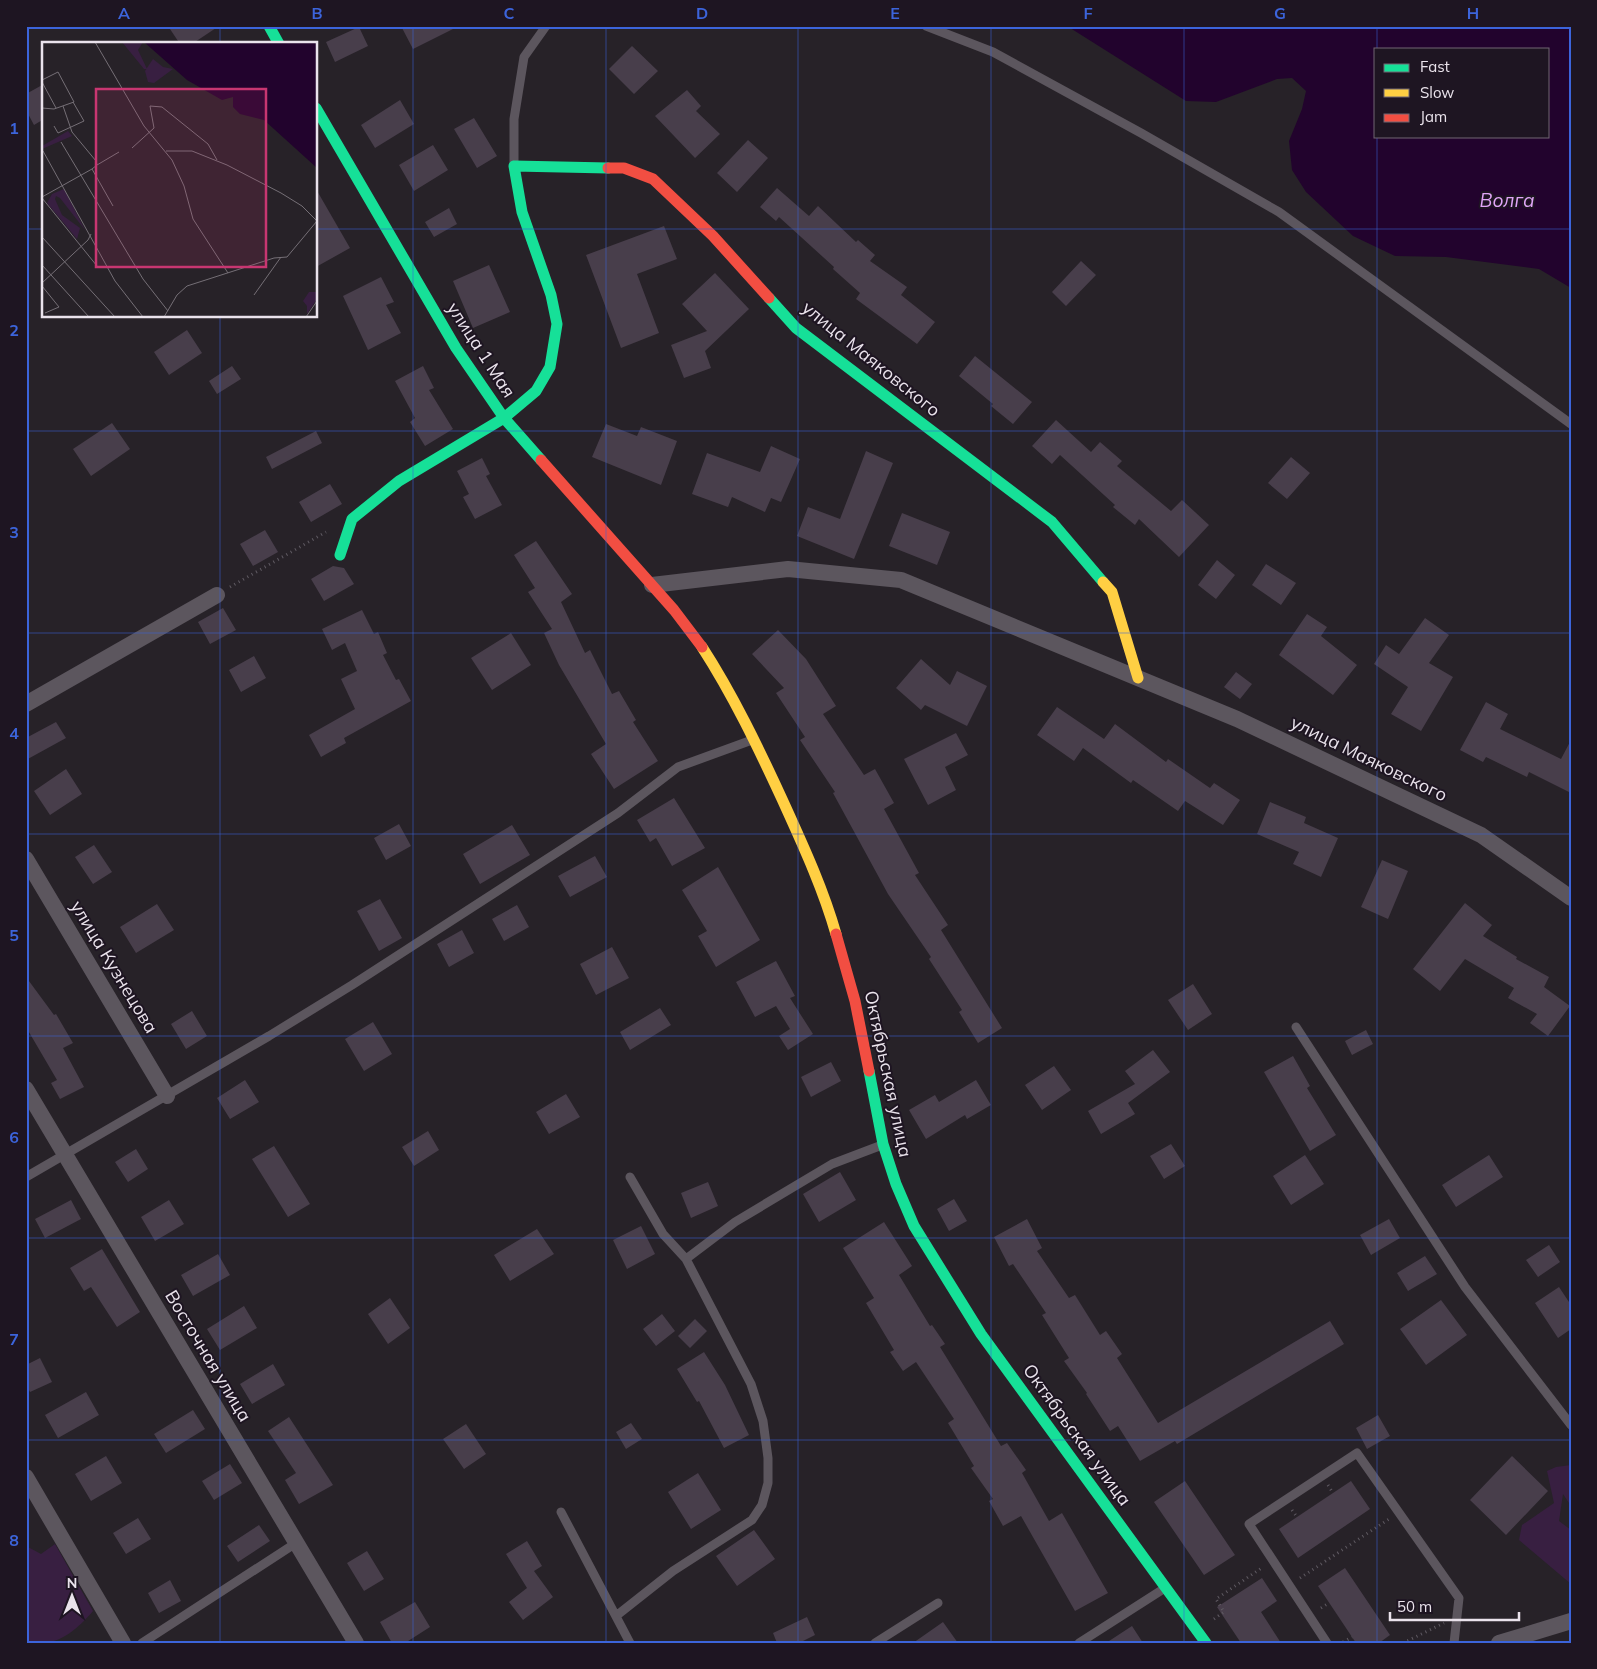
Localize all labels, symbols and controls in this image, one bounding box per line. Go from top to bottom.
text: A [118,3,130,23]
text: B [311,3,323,23]
text: C [504,3,515,23]
text: D [696,3,708,23]
text: E [890,3,900,23]
text: F [1083,3,1093,23]
text: G [1274,3,1286,23]
text: H [1467,3,1479,23]
inset map [42,42,318,318]
legend [1374,48,1550,138]
text: Fast [1420,57,1450,76]
text: Slow [1420,83,1454,102]
text: Jam [1420,107,1447,126]
text: 1 [9,118,19,138]
water label: Волга [1480,188,1534,212]
street label: улица Маяковского [797,296,945,421]
street label: улица 1 Мая [442,298,521,402]
text: 2 [9,320,19,340]
text: 3 [9,522,19,542]
street label: улица Маяковского [1287,711,1451,806]
text: 4 [9,723,19,743]
street label: улица Кузнецова [66,896,163,1037]
text: 5 [9,925,19,945]
street label: Октябрьская улица [860,988,917,1159]
text: 6 [9,1127,19,1147]
street label: Восточная улица [160,1286,257,1426]
text: 7 [9,1329,19,1349]
street label: Октябрьская улица [1018,1359,1137,1510]
text: 8 [9,1530,19,1550]
north arrow [48,1572,98,1622]
text: N [67,1574,77,1592]
scale bar [1390,1589,1518,1621]
text: 50 m [1397,1597,1432,1616]

